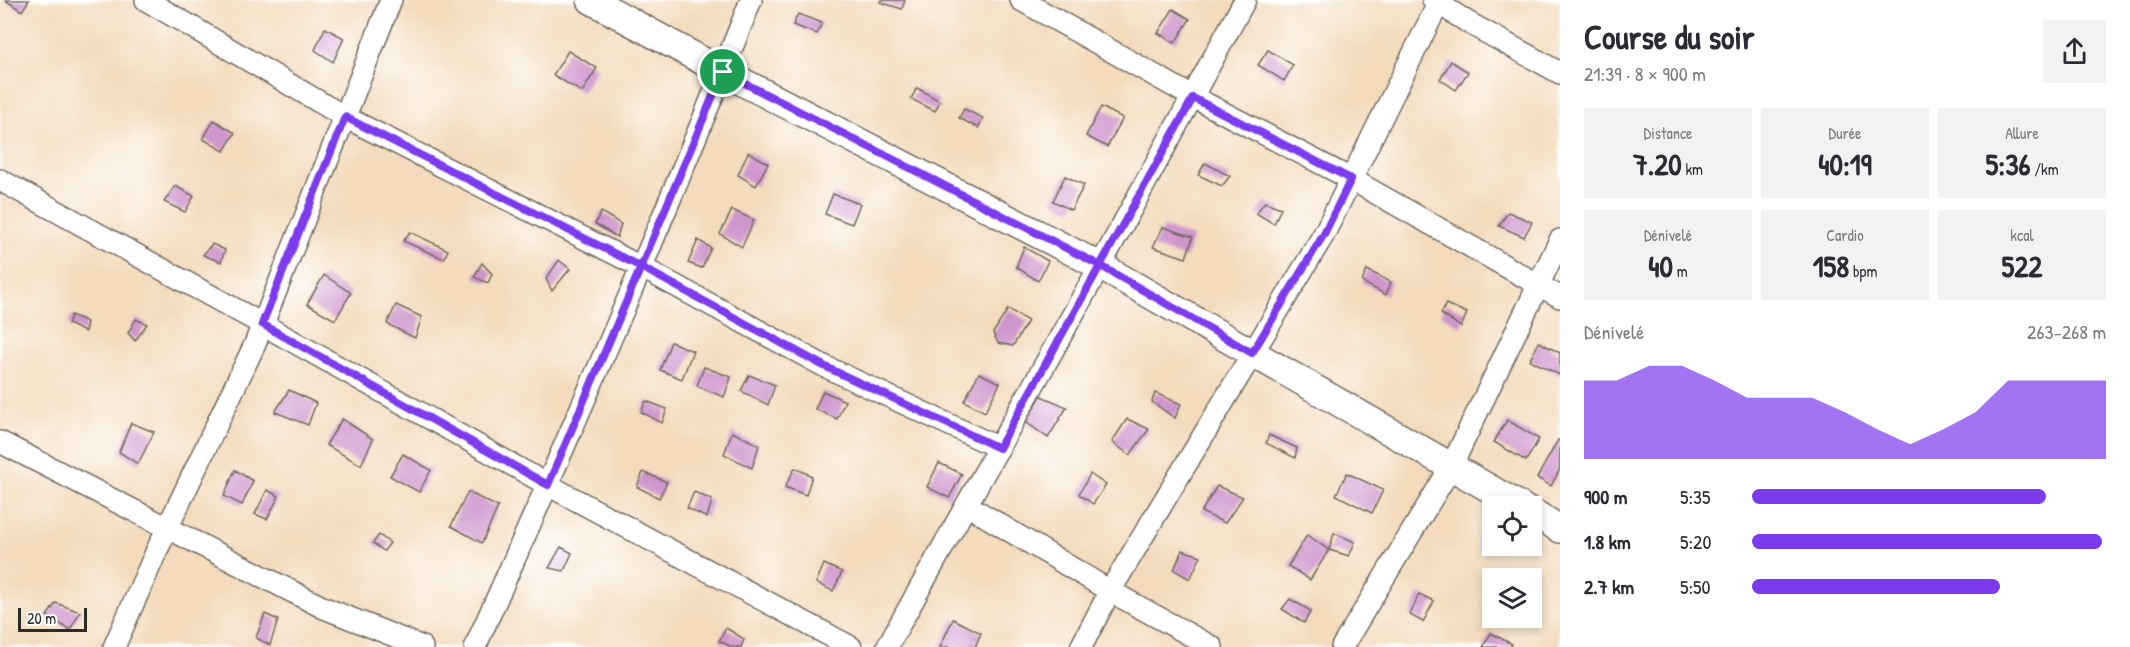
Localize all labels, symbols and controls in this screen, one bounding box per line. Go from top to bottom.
text: Course du soir [1584,15,1754,59]
button: share [2043,20,2106,83]
pin [697,46,748,97]
icon: arrive [706,55,739,88]
text: 21:39 · 8 × 900 m [1584,60,1706,87]
text: Distance [1644,122,1692,144]
text: Durée [1829,122,1861,144]
text: Allure [2005,122,2039,144]
text: 7.20 [1633,144,1682,184]
text: 40:19 [1818,144,1872,184]
text: 5:36 [1985,144,2031,184]
text: km [1682,158,1703,180]
text: /km [2031,158,2059,180]
text: Dénivelé [1644,224,1692,246]
text: Cardio [1826,224,1864,246]
text: kcal [2010,224,2034,246]
text: 40 [1648,246,1673,286]
text: 158 [1813,246,1849,286]
text: 522 [2002,246,2042,286]
text: m [1673,260,1688,282]
text: bpm [1849,260,1877,282]
text: Dénivelé [1584,318,1644,345]
text: 263–268 m [2027,318,2106,345]
text: 900 m [1584,483,1627,510]
text: 5:35 [1680,483,1711,510]
map controls [1482,496,1542,628]
button: locate [1482,496,1542,556]
text: 1.8 km [1584,528,1631,555]
text: 5:20 [1680,528,1711,555]
button: layers [1482,568,1542,628]
text: 2.7 km [1584,573,1634,600]
text: 5:50 [1680,573,1711,600]
scale bar [18,605,87,632]
text: 20 m [27,607,56,629]

